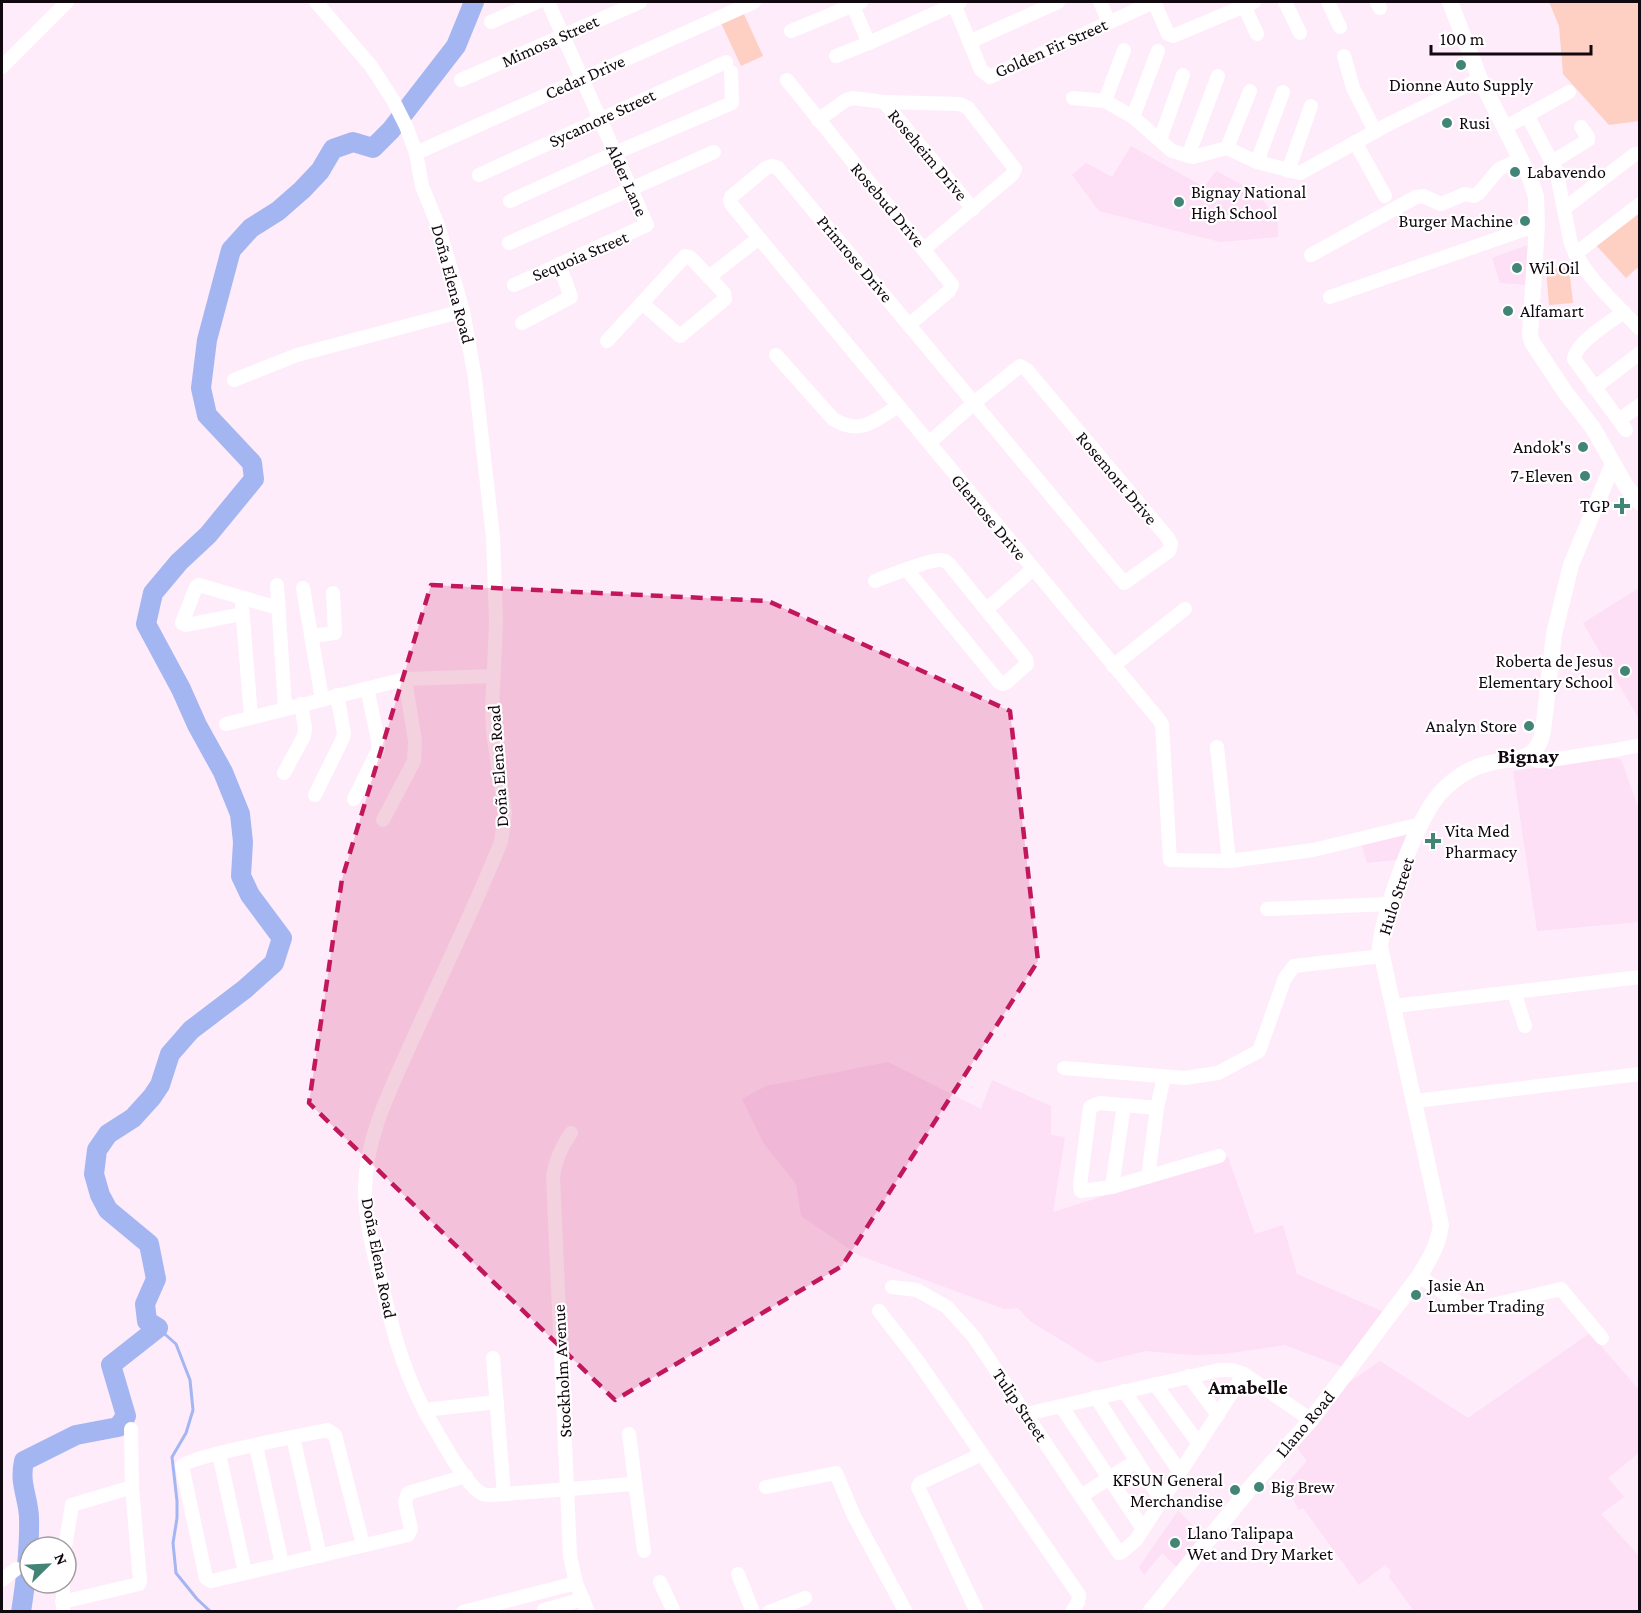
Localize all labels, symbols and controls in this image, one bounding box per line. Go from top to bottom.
street label: Mimosa Street [498,10,603,71]
street label: Golden Fir Street [992,14,1111,82]
scale bar [1431,18,1592,56]
text: 100 m [1440,29,1485,49]
street label: Cedar Drive [542,51,628,103]
marker: Dionne Auto Supply [1454,58,1468,72]
place label: Dionne Auto Supply [1389,75,1534,95]
street label: Sycamore Street [546,84,659,151]
street label: Roseheim Drive [884,105,972,205]
place label: Rusi [1459,113,1490,133]
marker: Rusi [1440,116,1454,130]
street label: Alder Lane [602,141,652,219]
street label: Rosebud Drive [847,159,929,251]
place label: Labavendo [1527,162,1606,182]
marker: Labavendo [1508,165,1522,179]
place label: Bignay National High School [1191,182,1306,223]
marker: Bignay National High School [1172,195,1186,209]
place label: Burger Machine [1399,211,1513,231]
street label: Primrose Drive [813,212,897,306]
marker: Burger Machine [1518,214,1532,228]
street label: Doña Elena Road [427,222,479,346]
street label: Sequoia Street [529,226,632,285]
place label: Wil Oil [1529,258,1580,278]
marker: Wil Oil [1510,261,1524,275]
place label: Alfamart [1520,301,1585,321]
marker: Alfamart [1501,304,1515,318]
street label: Rosemont Drive [1072,427,1162,529]
place label: Andok's [1513,437,1571,457]
marker: Andok's [1576,440,1590,454]
place label: 7-Eleven [1510,466,1573,486]
marker: 7-Eleven [1578,469,1592,483]
street label: Glenrose Drive [947,470,1031,564]
place label: TGP [1580,496,1610,516]
marker: TGP [1615,499,1629,513]
place label: Roberta de Jesus Elementary School [1478,651,1613,692]
marker: Roberta de Jesus Elementary School [1618,664,1632,678]
street label: Doña Elena Road [484,704,512,828]
place label: Analyn Store [1426,716,1517,736]
marker: Analyn Store [1522,719,1536,733]
district label: Bignay [1497,744,1560,768]
place label: Vita Med Pharmacy [1445,821,1518,862]
marker: Vita Med Pharmacy [1426,834,1440,848]
street label: Hulo Street [1374,854,1418,937]
street label: Doña Elena Road [357,1196,401,1321]
place label: Jasie An Lumber Trading [1426,1275,1545,1316]
marker: Jasie An Lumber Trading [1409,1288,1423,1302]
street label: Stockholm Avenue [549,1304,575,1438]
street label: Tulip Street [988,1365,1052,1446]
district label: Amabelle [1207,1376,1288,1398]
street label: Llano Road [1271,1386,1339,1461]
place label: KFSUN General Merchandise [1112,1470,1223,1511]
place label: Big Brew [1271,1477,1335,1497]
marker: Big Brew [1252,1480,1266,1494]
marker: KFSUN General Merchandise [1228,1483,1242,1497]
place label: Llano Talipapa Wet and Dry Market [1187,1523,1334,1564]
north arrow [18,1535,78,1595]
marker: Llano Talipapa Wet and Dry Market [1168,1536,1182,1550]
text: N [51,1551,71,1568]

